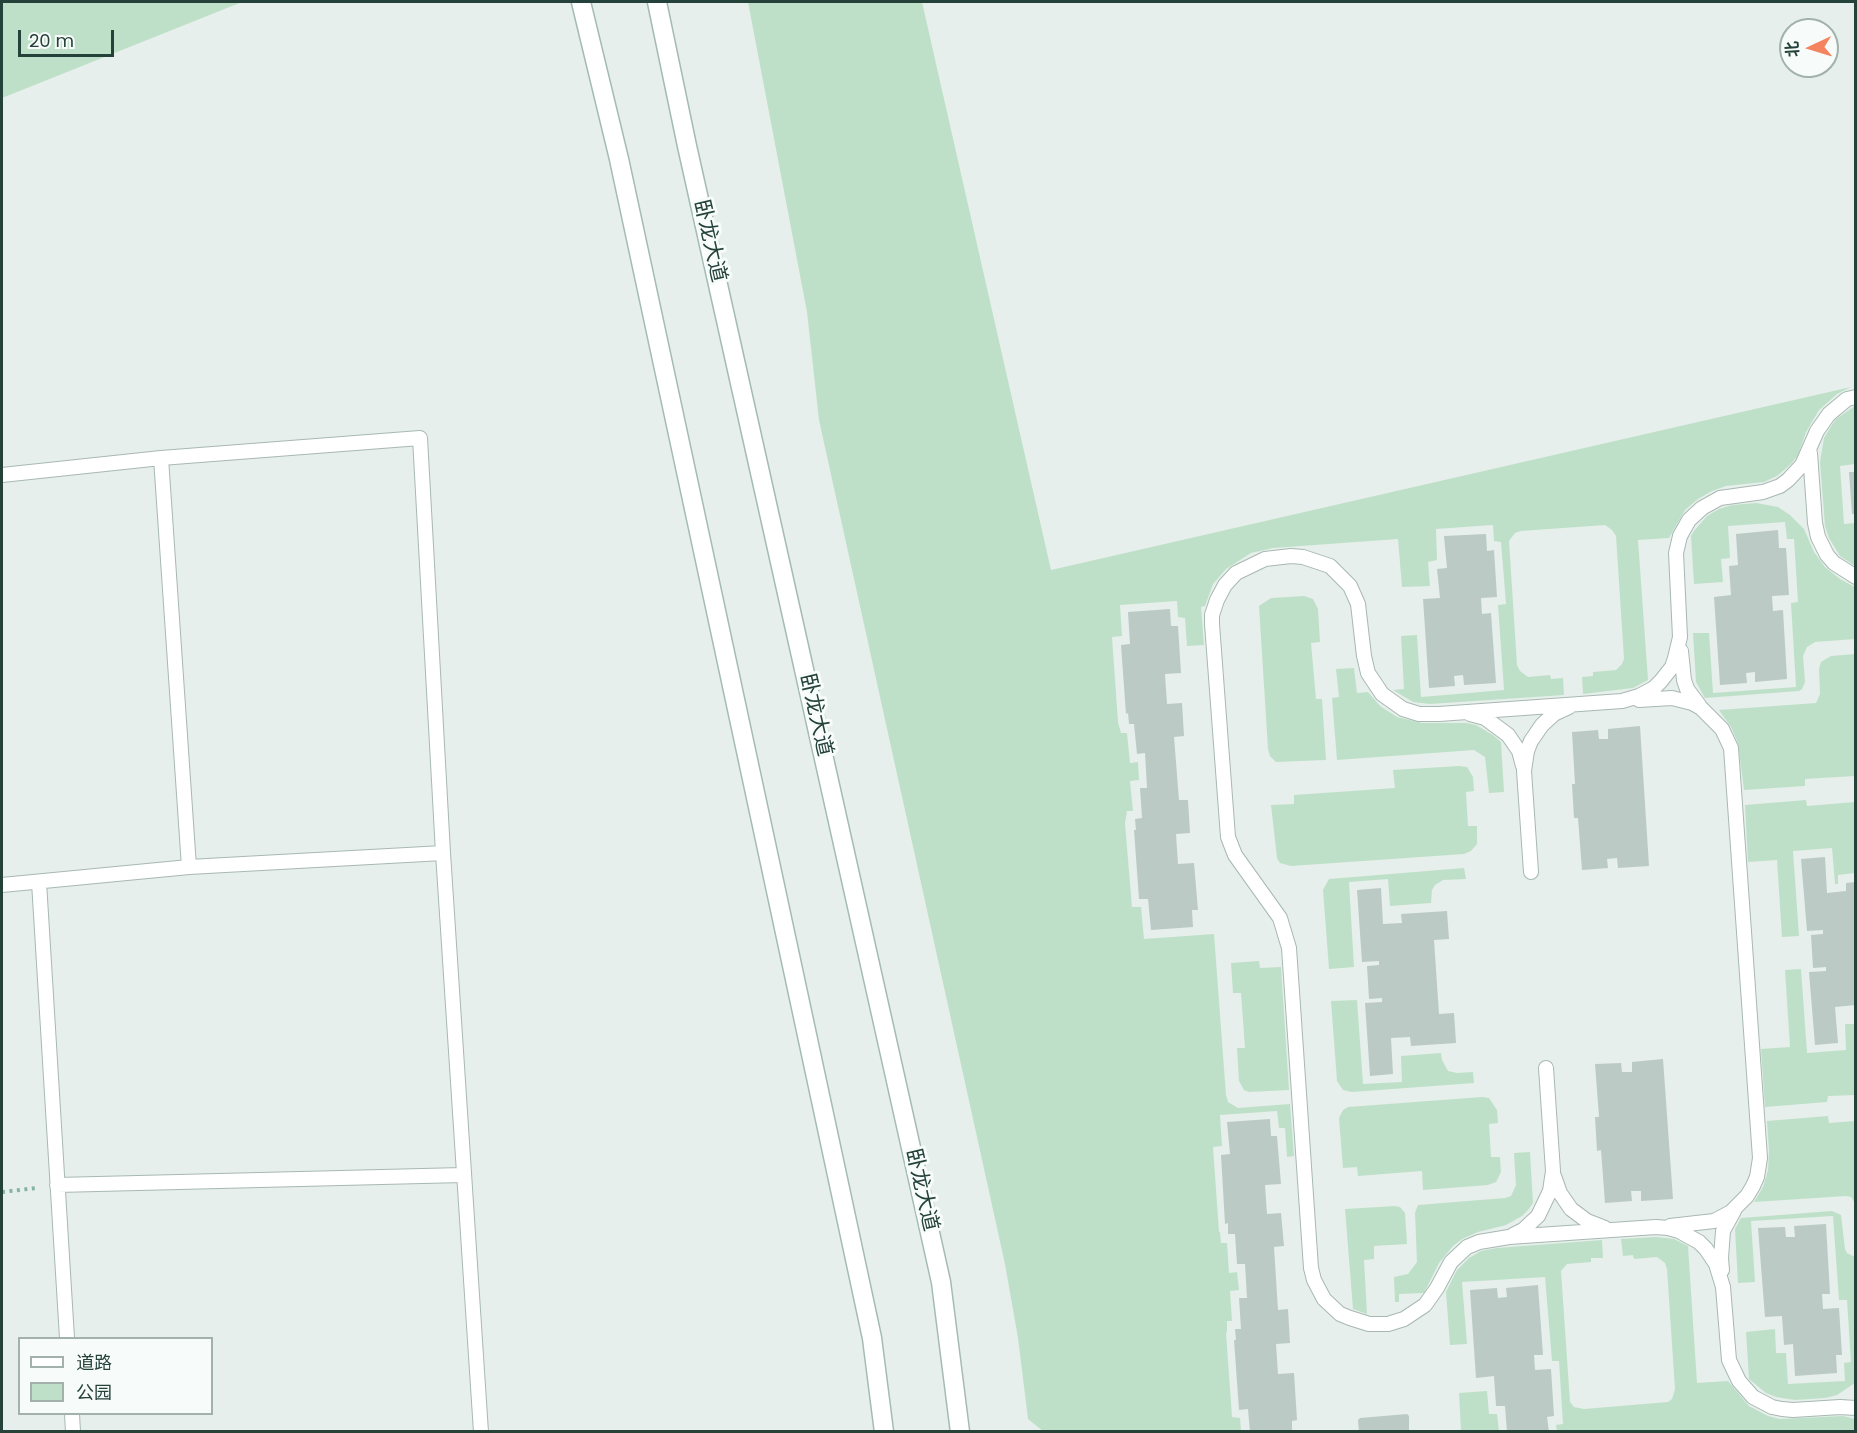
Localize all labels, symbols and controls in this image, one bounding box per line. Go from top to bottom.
scale bar [21,18,117,56]
north arrow [1779,18,1839,78]
text: 20 m [29,28,74,53]
text: 北 [1781,40,1805,58]
street label: 卧龙大道 [687,197,731,285]
street label: 卧龙大道 [793,671,837,759]
street label: 卧龙大道 [899,1146,943,1234]
legend [18,1337,213,1415]
text: 道路 [76,1350,112,1375]
text: 公园 [76,1380,112,1405]

